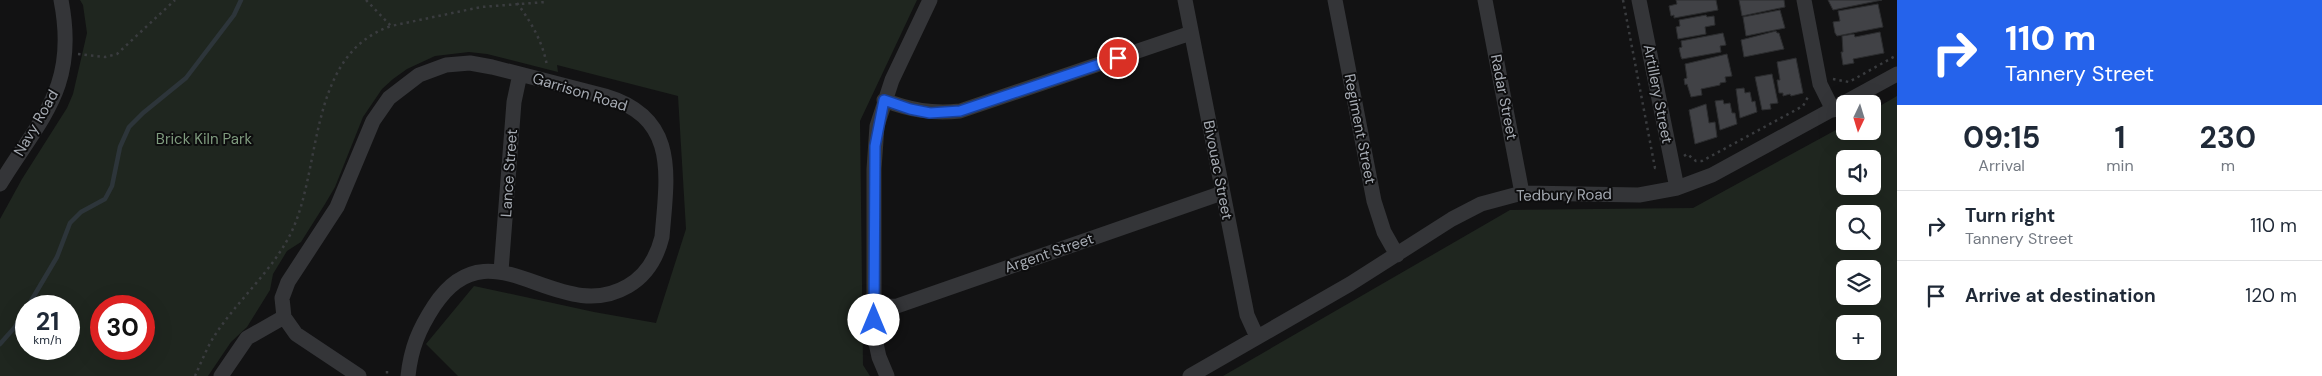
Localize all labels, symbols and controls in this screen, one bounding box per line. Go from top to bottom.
text: 110 m [2005,15,2096,61]
icon: right [1922,20,1987,85]
pin [1097,37,1139,79]
street label: Artillery Street [1639,43,1677,145]
icon: arrive [1104,44,1132,72]
street label: Radar Street [1486,53,1522,141]
text: Tannery Street [2005,59,2154,88]
street label: Garrison Road [530,68,630,116]
street label: Regiment Street [1340,72,1381,186]
street label: Navy Road [9,86,63,160]
north arrow [1836,95,1881,140]
map controls [1836,95,1881,360]
text: 09:15 [1963,118,2040,157]
text: 1 [2114,118,2125,157]
text: 230 [2200,118,2256,157]
street label: Bivouac Street [1199,119,1237,222]
street label: Lance Street [496,128,522,218]
park label: Brick Kiln Park [156,129,253,149]
button: sound [1836,150,1881,195]
text: Arrival [1978,155,2025,176]
text: min [2106,155,2134,176]
text: m [2221,155,2235,176]
street label: Tedbury Road [1516,184,1612,206]
text: Turn right [1965,203,2055,228]
button: search [1836,205,1881,250]
icon: right [1922,212,1950,240]
text: 110 m [2250,213,2297,238]
street label: Argent Street [1002,228,1096,278]
text: Tannery Street [1965,228,2073,249]
button: layers [1836,260,1881,305]
icon: arrive [1922,282,1950,310]
text: Arrive at destination [1965,283,2156,308]
text: 120 m [2245,283,2297,308]
position arrow [847,293,899,345]
speed limit sign: 30 [90,295,155,360]
text: 21 [36,305,59,338]
button: + [1836,315,1881,360]
text: km/h [33,332,62,348]

